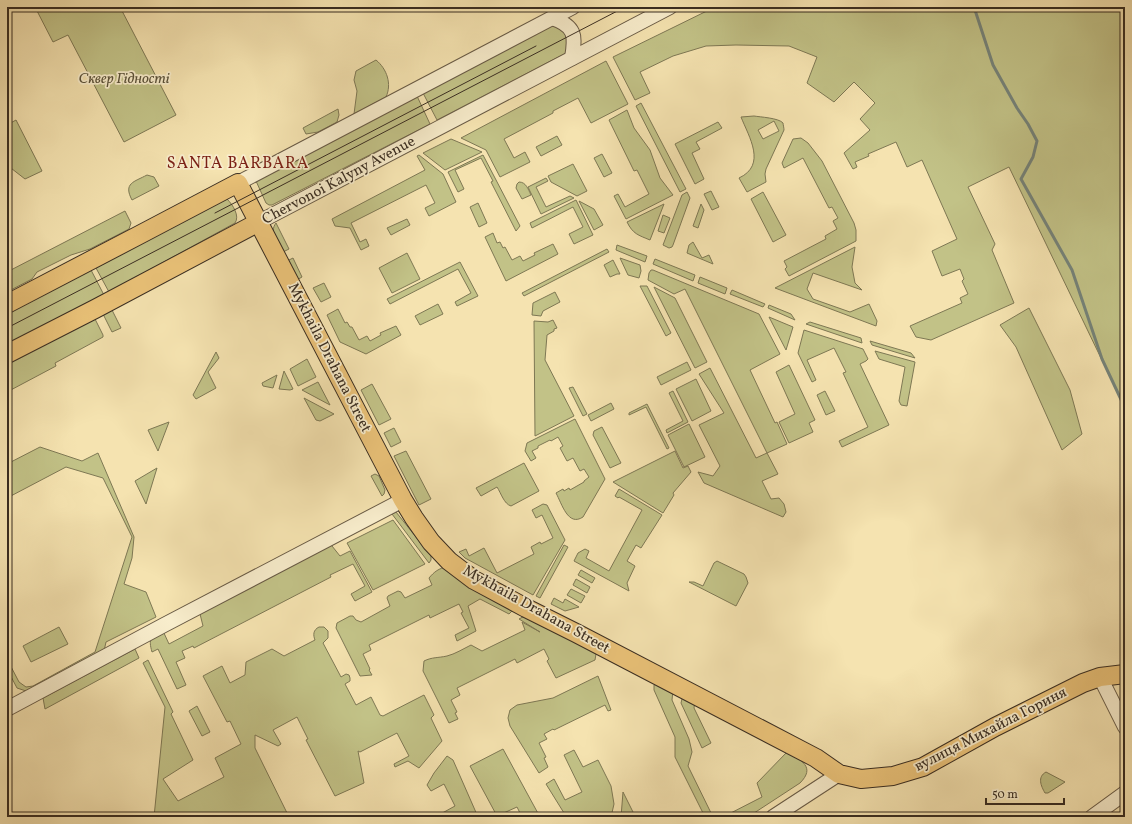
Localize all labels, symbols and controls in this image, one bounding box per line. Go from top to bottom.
park label: Сквер Гідності [78,69,170,90]
street label: Chervonoi Kalyny Avenue [259,132,419,230]
district label: SANTA BARBARA [167,153,309,175]
street label: Mykhaila Drahana Street [282,280,376,436]
street label: Mykhaila Drahana Street [459,561,613,659]
street label: вулиця Михайла Гориня [911,682,1071,778]
scale bar [986,780,1064,806]
text: 50 m [992,787,1018,803]

